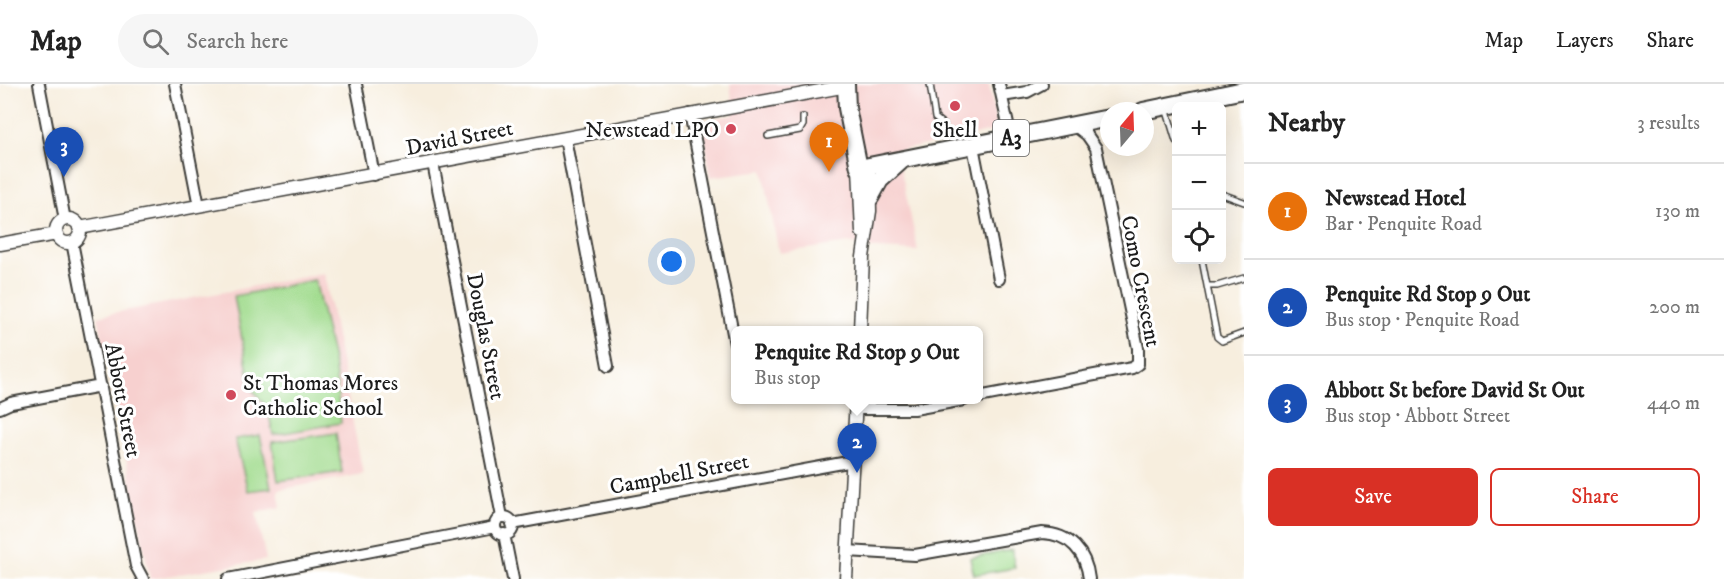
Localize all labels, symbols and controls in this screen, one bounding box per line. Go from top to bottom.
search box [118,14,538,68]
text: Map [30,24,82,59]
icon: search [139,25,172,58]
text: Search here [187,28,288,55]
text: Map [1484,28,1523,54]
text: Layers [1556,28,1614,54]
text: Share [1647,28,1694,54]
marker: Shell [948,99,962,113]
north arrow [1100,102,1154,156]
map controls [1172,102,1226,264]
button: + [1172,102,1226,156]
text: Nearby [1268,107,1345,140]
text: 3 results [1637,111,1700,136]
street label: David Street [403,115,515,162]
place label: Newstead LPO [585,117,719,144]
place label: Shell [932,117,978,144]
road number: A3 [993,120,1029,156]
marker: Newstead LPO [724,122,738,136]
pin: 1 [810,122,848,172]
pin: 3 [44,128,84,177]
button: − [1172,156,1226,210]
text: Newstead Hotel [1325,185,1466,212]
text: 1 [1284,199,1291,224]
text: 130 m [1655,199,1700,224]
button: locate [1172,210,1226,264]
text: Bar · Penquite Road [1325,212,1482,237]
street label: Como Crescent [1115,213,1167,349]
your location [657,247,686,276]
street label: Douglas Street [460,271,511,402]
text: Penquite Rd Stop 9 Out [1325,281,1530,308]
text: 2 [1283,295,1292,320]
text: 200 m [1649,295,1700,320]
text: Bus stop · Penquite Road [1325,308,1520,333]
popup [731,326,983,404]
text: Penquite Rd Stop 9 Out [754,339,960,366]
street label: Abbott Street [98,341,147,460]
text: Bus stop [754,366,820,391]
place label: St Thomas Mores Catholic School [243,370,398,422]
text: Abbott St before David St Out [1325,377,1585,404]
marker: St Thomas Mores Catholic School [224,388,238,402]
text: 3 [1284,391,1291,416]
text: 440 m [1647,391,1700,416]
text: Bus stop · Abbott Street [1325,404,1510,429]
pin: 2 [838,424,876,473]
street label: Campbell Street [608,448,751,501]
button: Save [1268,468,1478,526]
button: Share [1490,468,1700,526]

